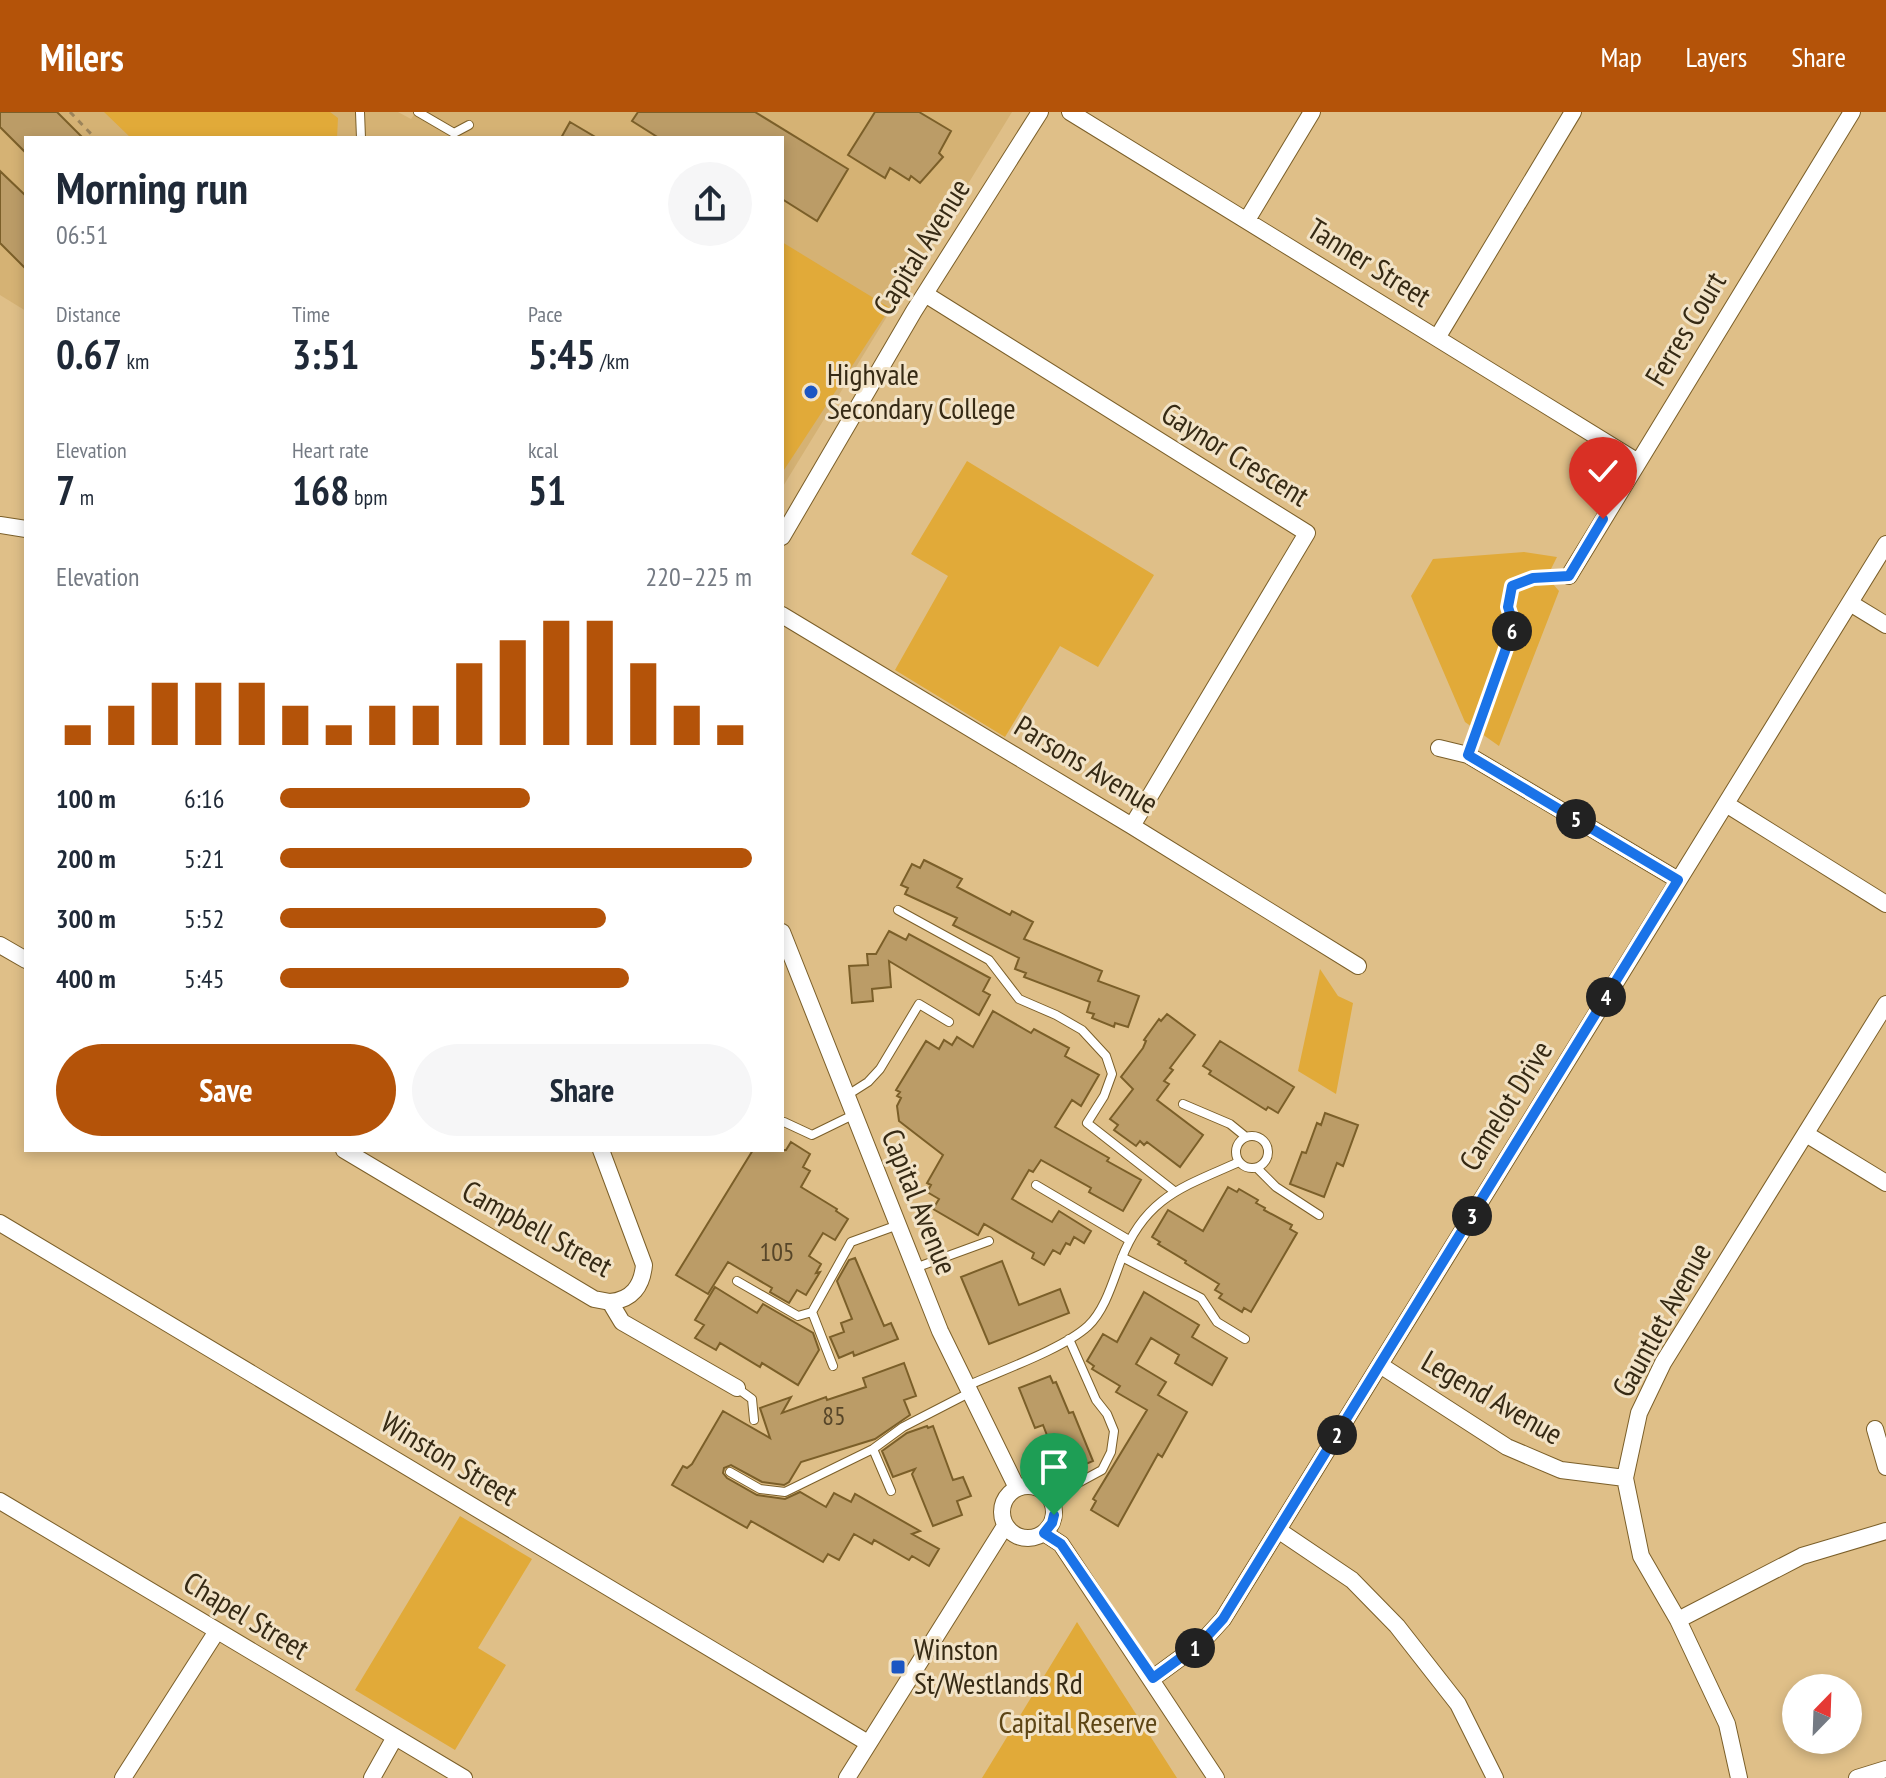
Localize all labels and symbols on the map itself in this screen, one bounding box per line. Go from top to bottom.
street label: Capital Avenue [863,171,978,322]
street label: Tanner Street [1301,209,1439,315]
street label: Ferres Court [1636,263,1734,392]
place label: Highvale Secondary College [827,354,1016,427]
marker: Highvale Secondary College [802,383,820,401]
street label: Gaynor Crescent [1155,393,1317,515]
pin [1569,437,1637,519]
pin: 6 [1492,611,1532,651]
street label: Parsons Avenue [1008,706,1166,822]
pin: 5 [1556,799,1596,839]
pin: 4 [1586,977,1626,1017]
street label: Camelot Drive [1449,1033,1560,1178]
street label: Capital Avenue [874,1123,967,1280]
street label: Campbell Street [456,1170,620,1285]
pin: 3 [1452,1196,1492,1236]
house number: 105 [759,1235,795,1268]
street label: Gauntlet Avenue [1602,1235,1719,1403]
street label: Legend Avenue [1415,1341,1570,1453]
house number: 85 [822,1399,846,1432]
street label: Winston Street [374,1402,526,1514]
pin: 2 [1317,1415,1357,1455]
pin [1020,1433,1088,1515]
street label: Chapel Street [177,1562,317,1668]
pin: 1 [1175,1628,1215,1668]
place label: Winston St/Westlands Rd [914,1629,1083,1702]
marker: Winston St/Westlands Rd [889,1658,907,1676]
north arrow [1782,1674,1862,1754]
park label: Capital Reserve [999,1702,1157,1741]

